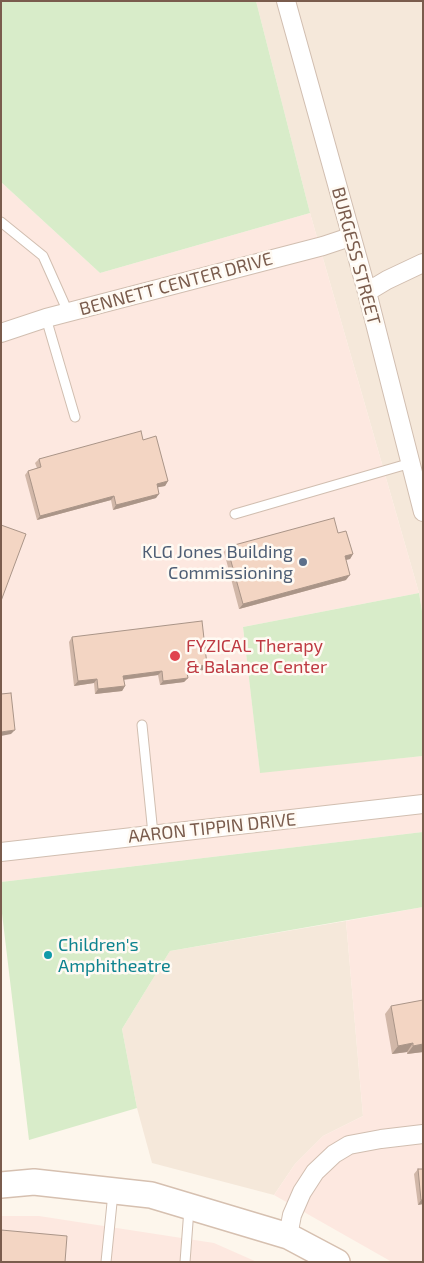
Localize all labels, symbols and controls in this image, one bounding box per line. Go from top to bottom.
street label: BURGESS STREET [327,185,385,327]
street label: BENNETT CENTER DRIVE [77,248,275,320]
place label: KLG Jones Building Commissioning [142,541,293,584]
marker: KLG Jones Building Commissioning [297,556,309,568]
place label: FYZICAL Therapy & Balance Center [186,635,327,678]
marker: FYZICAL Therapy & Balance Center [168,649,182,663]
street label: AARON TIPPIN DRIVE [127,808,297,848]
place label: Children's Amphitheatre [58,934,171,976]
marker: Children's Amphitheatre [42,949,54,961]

